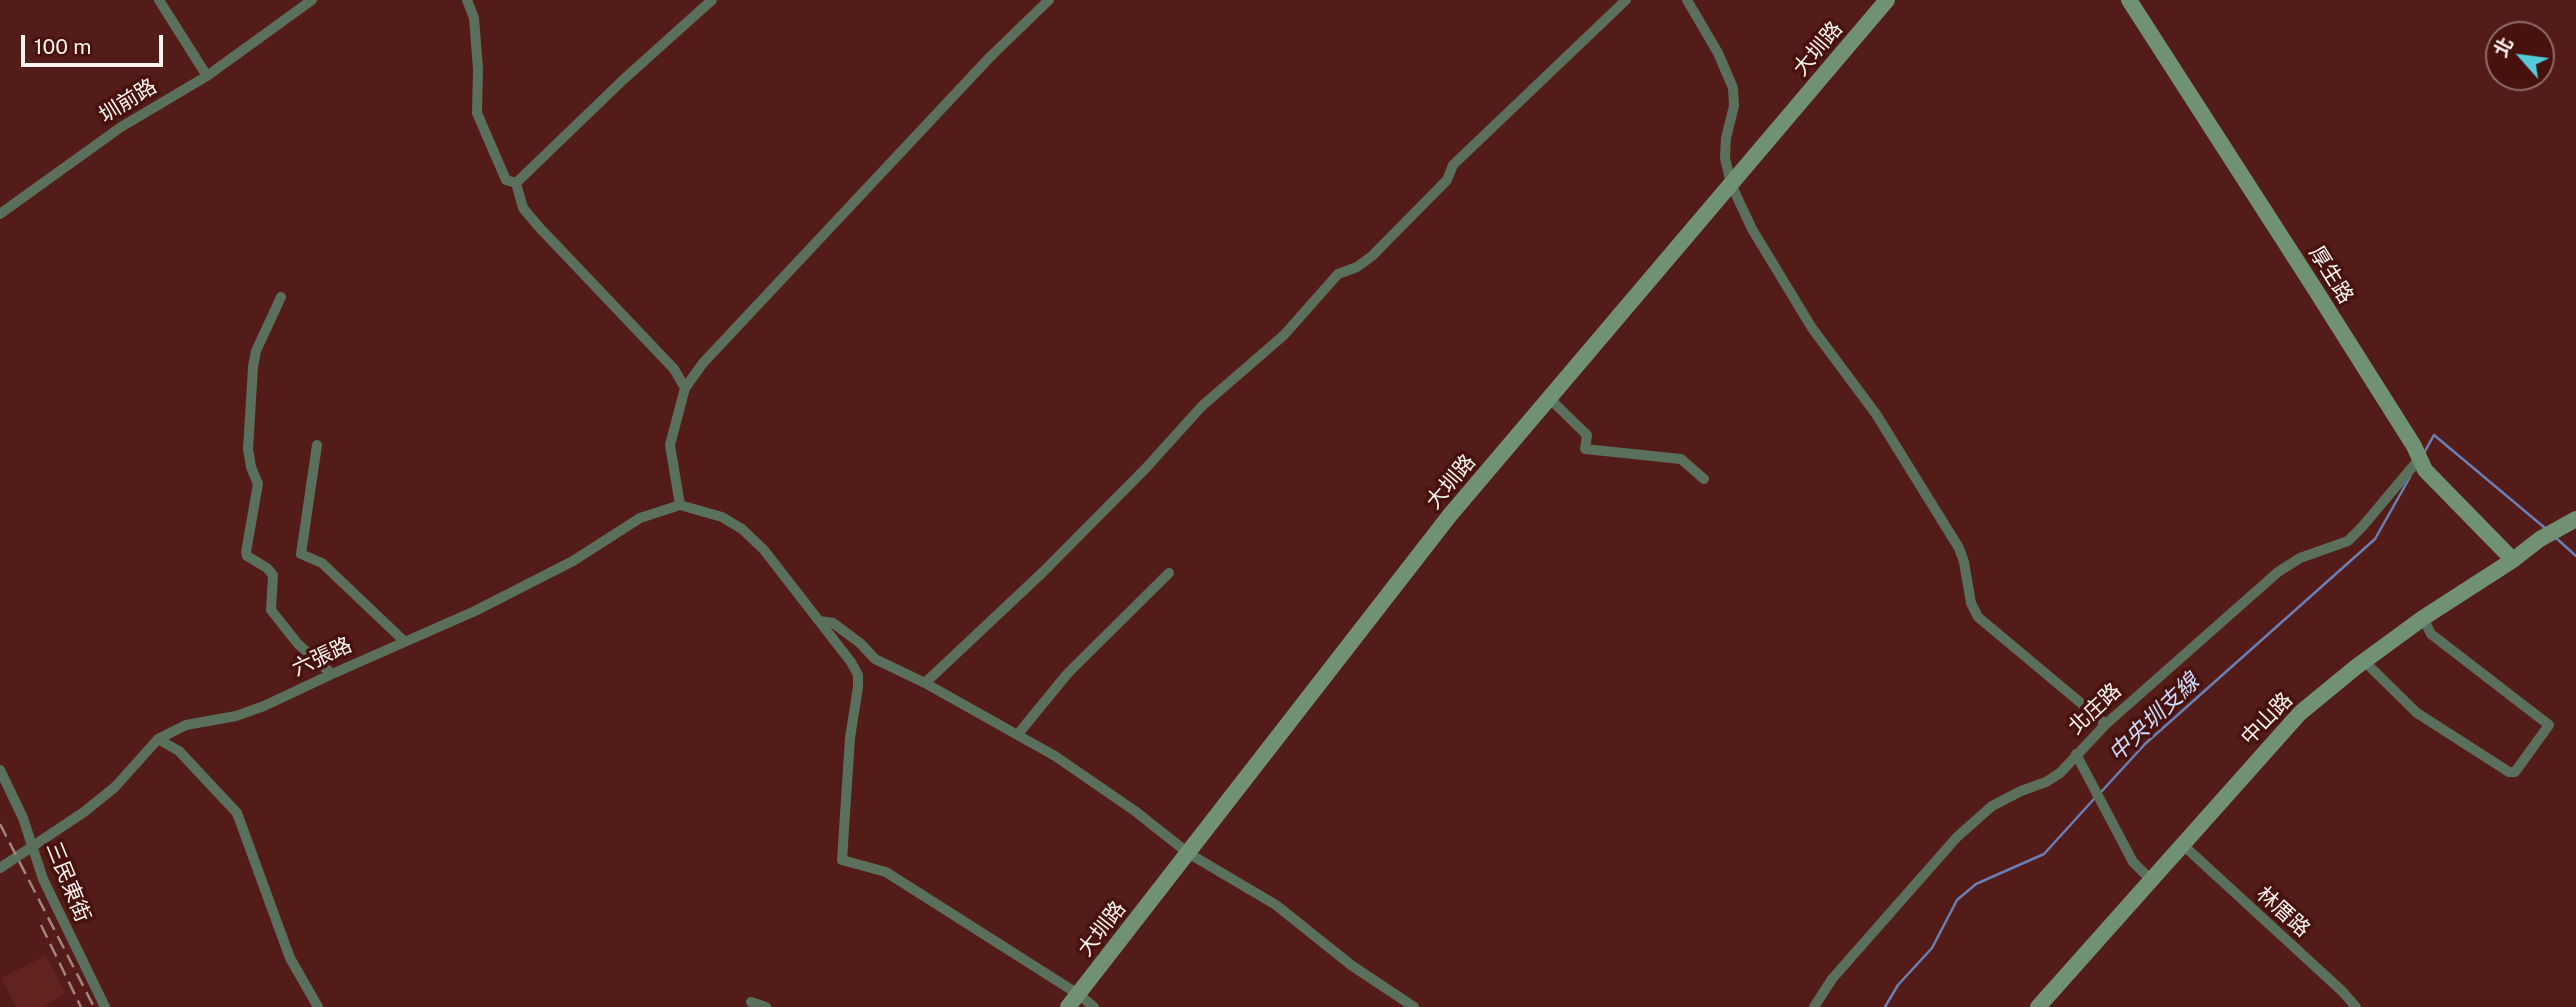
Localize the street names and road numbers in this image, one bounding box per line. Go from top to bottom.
street label: 大圳路 [1788,17,1848,81]
street label: 圳前路 [95,74,161,128]
street label: 厚生路 [2304,242,2358,308]
street label: 大圳路 [1421,450,1481,514]
street label: 六張路 [288,632,356,682]
street label: 北庄路 [2063,678,2127,740]
street label: 中山路 [2236,688,2298,750]
street label: 三民東街 [41,838,95,926]
street label: 林厝路 [2251,882,2315,942]
street label: 大圳路 [1073,896,1131,962]

